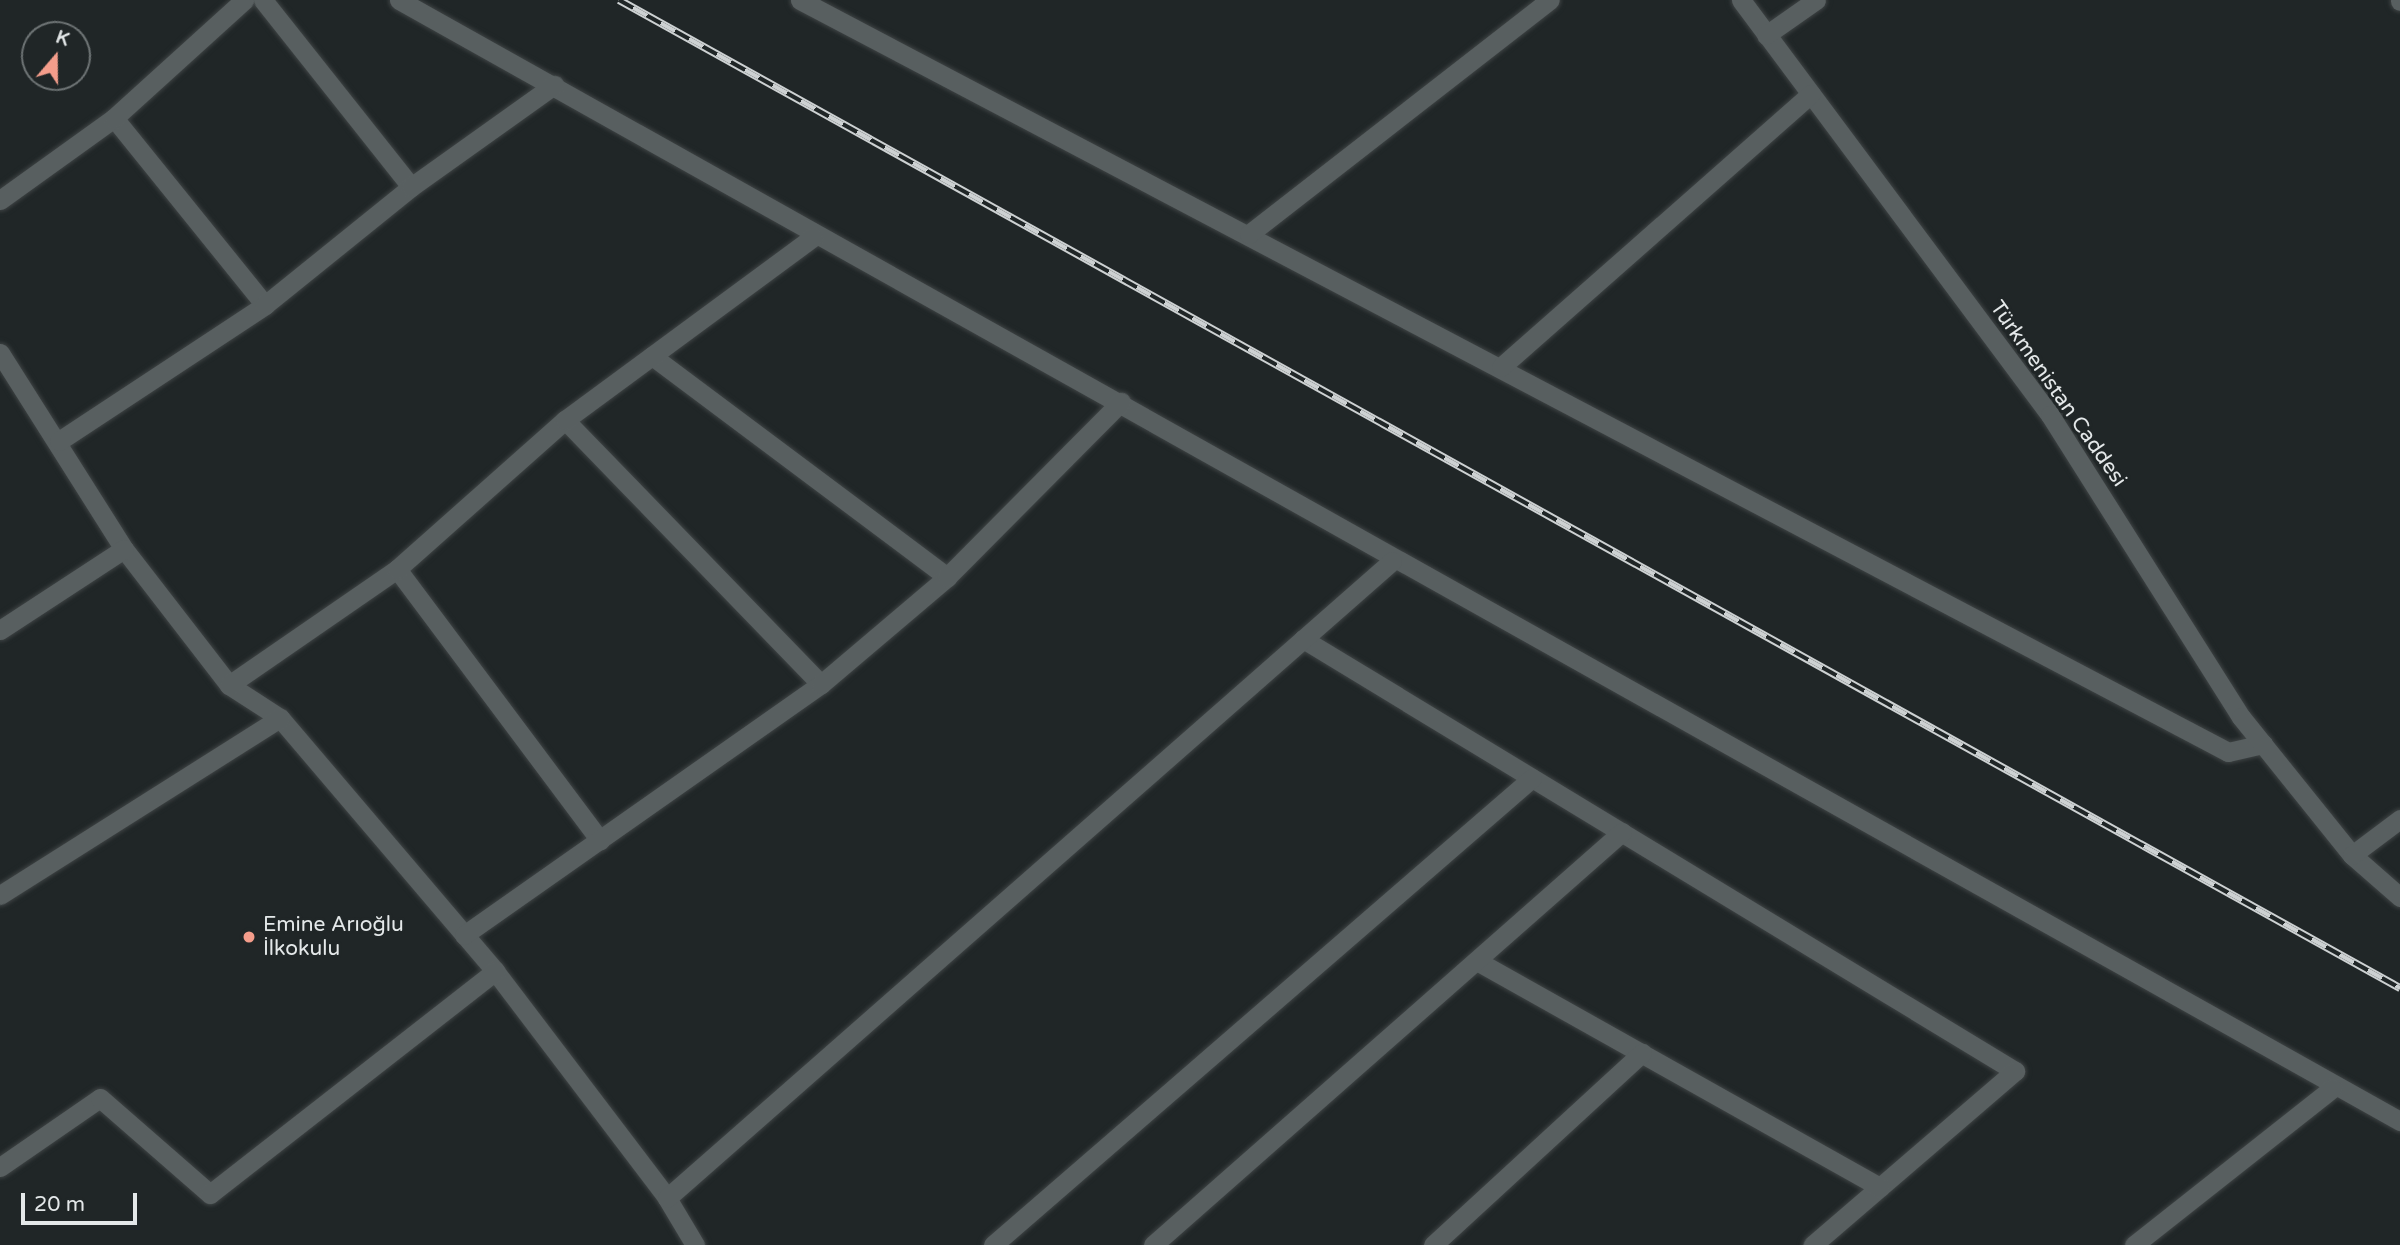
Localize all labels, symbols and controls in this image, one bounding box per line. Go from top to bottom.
north arrow [21,21,91,91]
text: K [53,26,72,51]
street label: Türkmenistan Caddesi [1984,296,2132,492]
place label: Emine Arıoğlu İlkokulu [263,912,404,962]
marker: Emine Arıoğlu İlkokulu [241,929,257,945]
scale bar [24,1178,140,1222]
text: 20 m [34,1192,85,1217]

